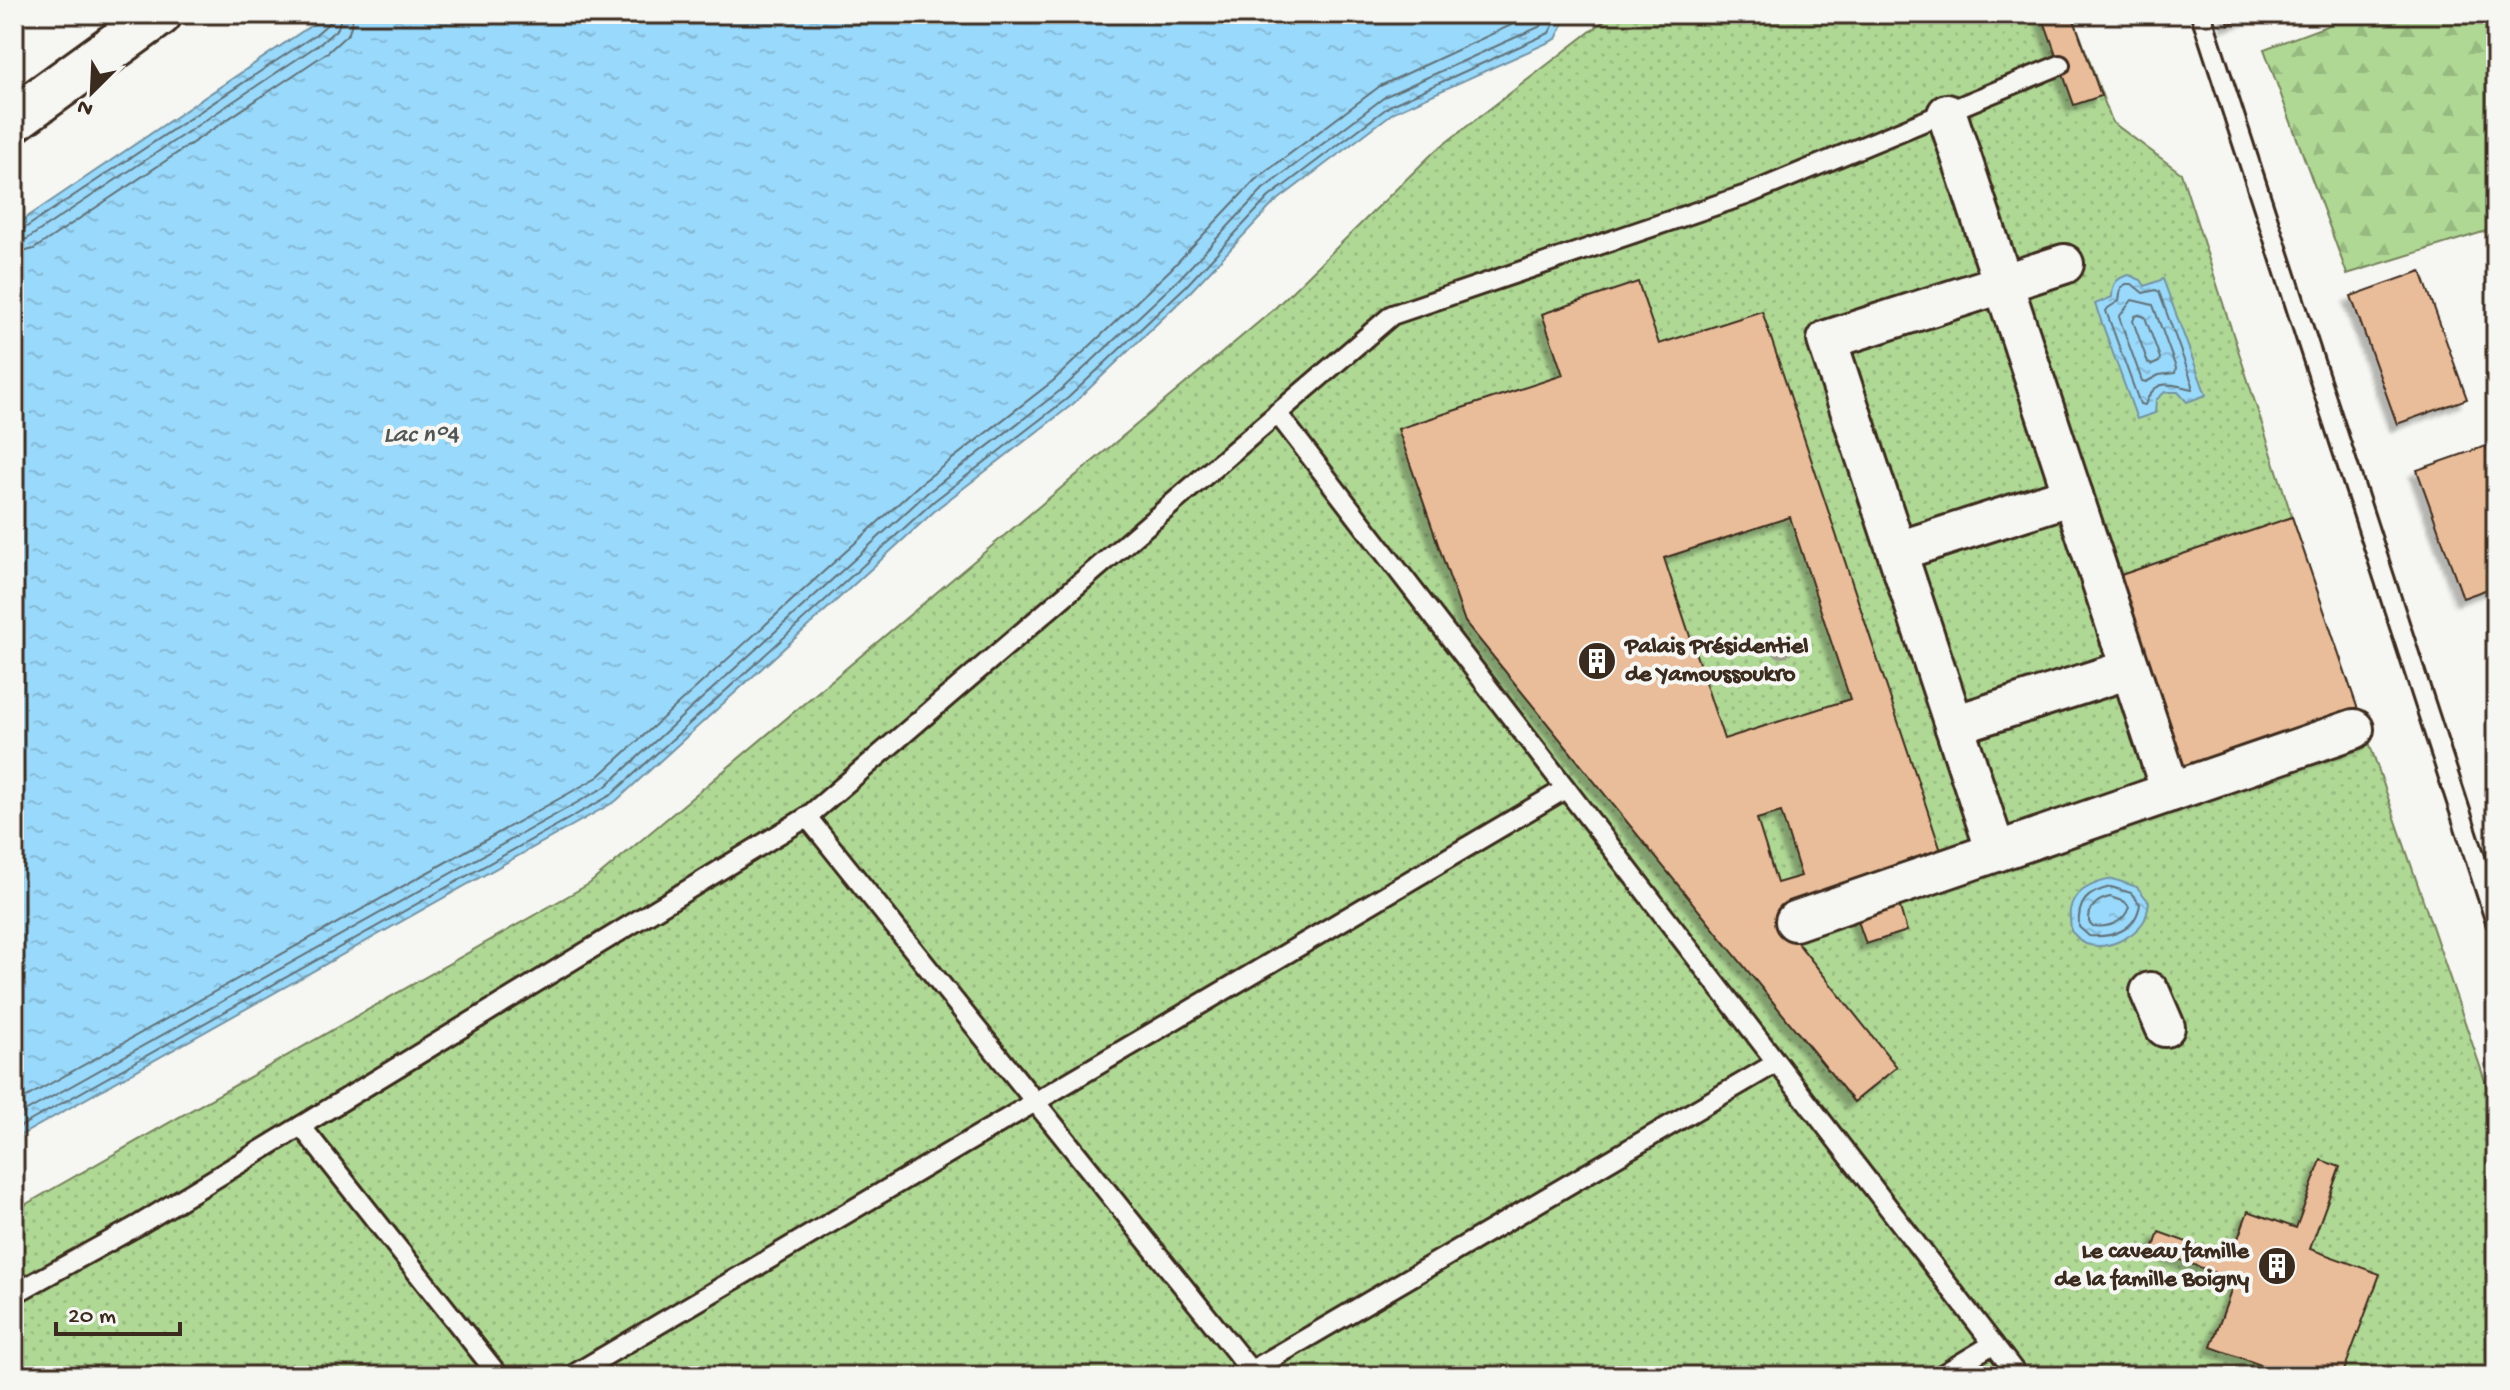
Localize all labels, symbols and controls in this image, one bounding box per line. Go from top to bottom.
north arrow [52,52,132,132]
text: N [74,92,97,121]
water label: Lac n°4 [383,421,459,452]
place label: Palais Présidentiel de Yamoussoukro [1623,633,1809,690]
building icon: Palais Présidentiel de Yamoussoukro [1576,640,1618,682]
place label: Le caveau famille de la famille Boigny [2054,1238,2251,1295]
building icon: Le caveau famille de la famille Boigny [2256,1245,2298,1287]
scale bar [56,1286,180,1336]
text: 20 m [68,1303,116,1332]

